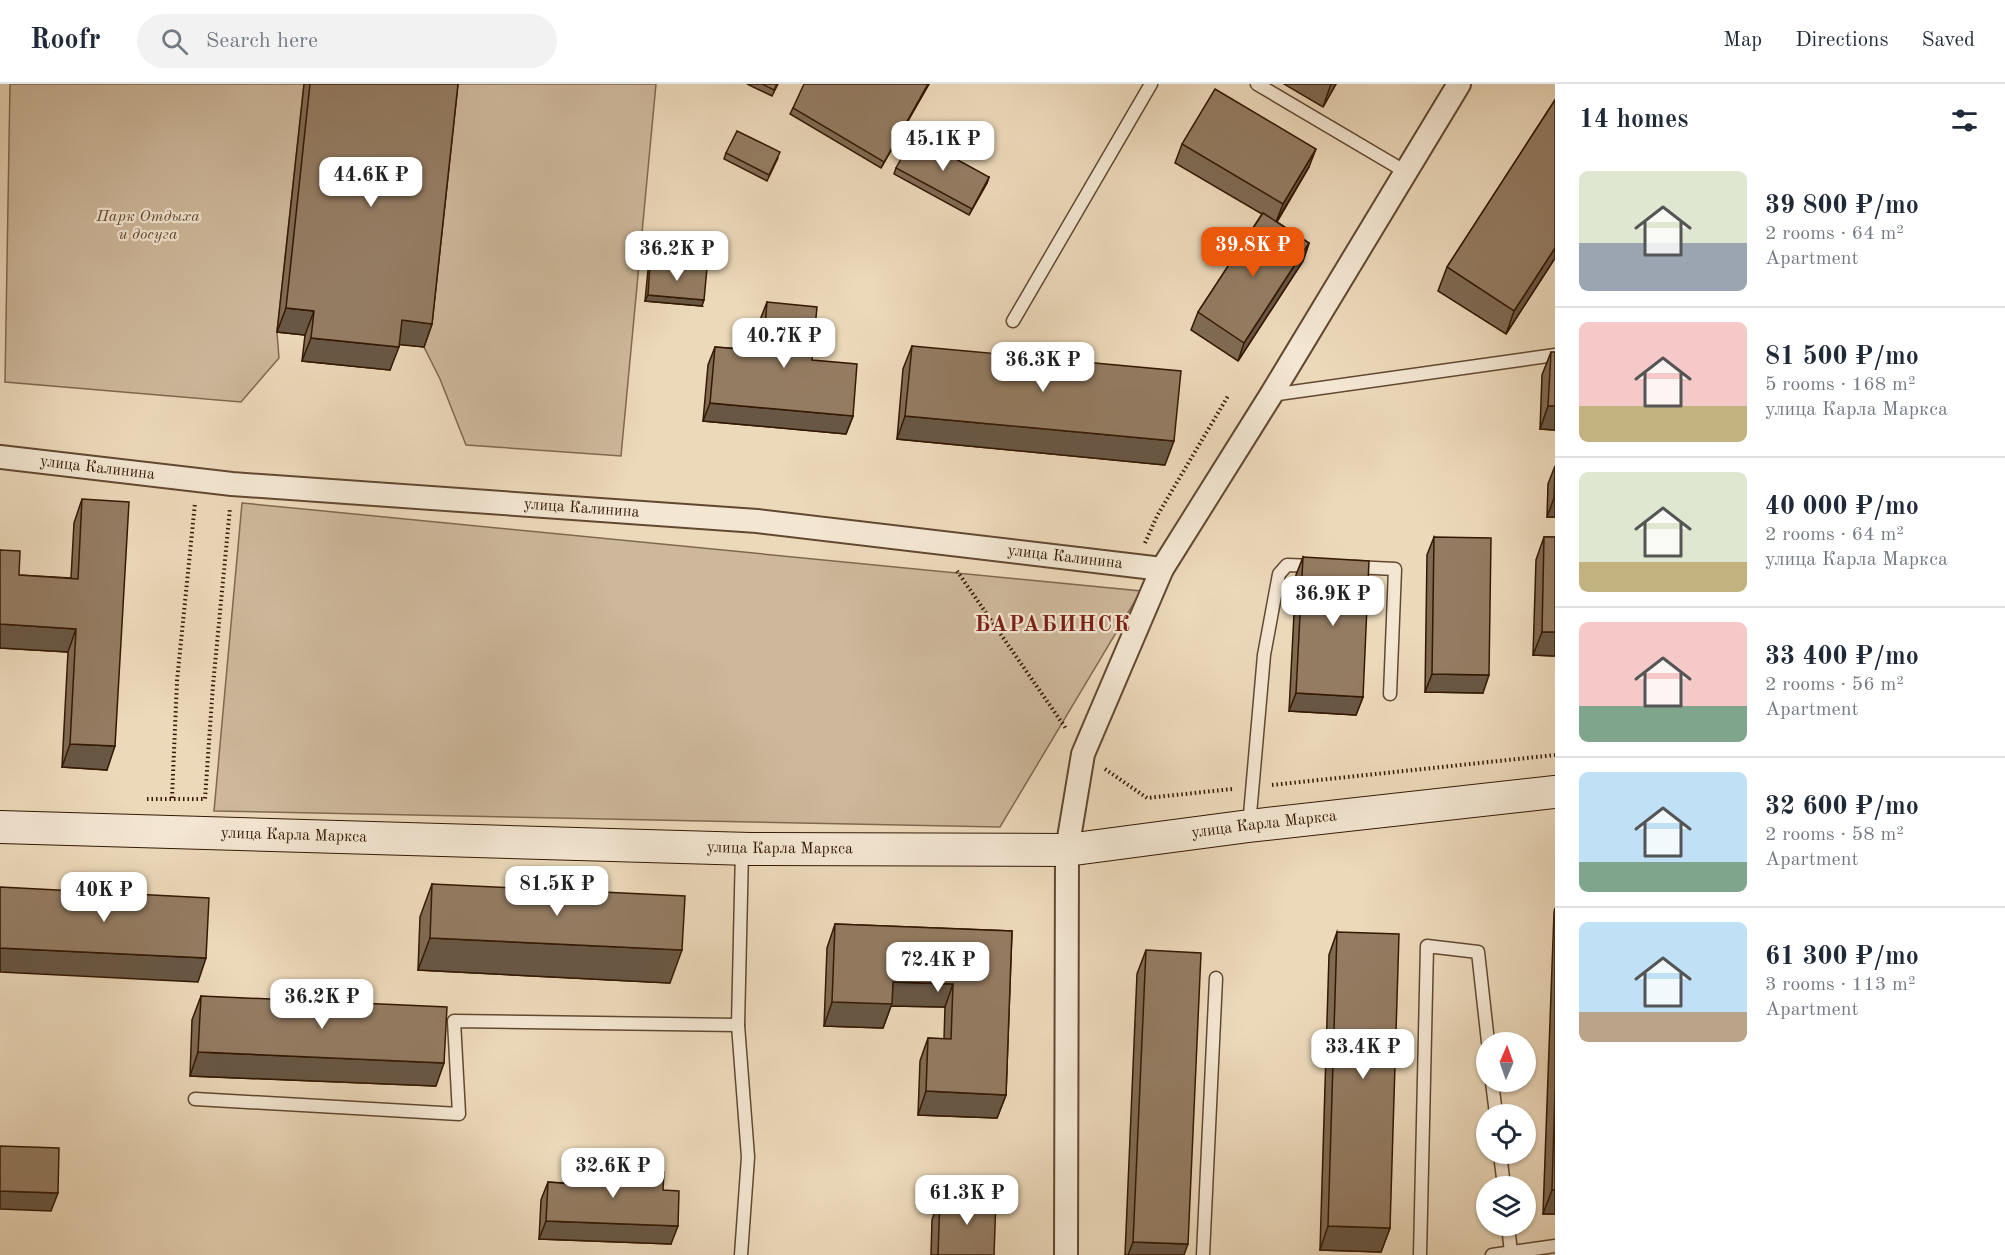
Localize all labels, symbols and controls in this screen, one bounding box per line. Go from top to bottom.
search box [137,14,557,68]
icon: search [158,25,191,58]
text: Roofr [30,27,101,55]
text: Search here [206,30,318,52]
text: Map [1723,30,1762,51]
text: Directions [1795,30,1889,51]
text: Saved [1922,30,1975,51]
icon: filters [1948,104,1981,137]
text: 14 homes [1579,107,1688,133]
pin: 45.1K ₽ [888,121,998,172]
text: 45.1K ₽ [905,130,981,150]
pin: 44.6K ₽ [316,157,426,208]
text: 44.6K ₽ [333,166,409,186]
text: 39 800 ₽/mo [1765,193,1919,219]
icon: home [1627,195,1699,267]
park label: Парк Отдыха и досуга [95,209,200,243]
text: 2 rooms · 64 m² [1765,224,1904,244]
pin: 39.8K ₽ [1198,227,1308,278]
pin: 36.2K ₽ [622,231,732,282]
text: 39.8K ₽ [1215,236,1291,256]
text: 36.2K ₽ [639,240,715,260]
text: Apartment [1765,249,1859,269]
pin: 40.7K ₽ [729,318,839,369]
text: 40.7K ₽ [746,327,822,347]
pin: 36.3K ₽ [988,342,1098,393]
text: 81 500 ₽/mo [1765,344,1919,370]
icon: home [1627,346,1699,418]
text: 36.3K ₽ [1005,351,1081,371]
text: 5 rooms · 168 m² [1765,375,1915,395]
text: улица Карла Маркса [1765,400,1948,420]
street label: улица Калинина [39,454,156,483]
text: 40 000 ₽/mo [1765,494,1919,520]
icon: home [1627,496,1699,568]
street label: улица Калинина [523,497,640,521]
text: 2 rooms · 64 m² [1765,525,1904,545]
street label: улица Калинина [1007,543,1123,572]
text: улица Карла Маркса [1765,550,1948,570]
pin: 36.9K ₽ [1278,576,1388,627]
text: 36.9K ₽ [1295,585,1371,605]
district label: БАРАБИНСК [975,614,1131,636]
text: 33 400 ₽/mo [1765,644,1919,670]
icon: home [1627,646,1699,718]
text: 2 rooms · 56 m² [1765,675,1904,695]
text: Apartment [1765,700,1859,720]
text: 32 600 ₽/mo [1765,794,1919,820]
icon: home [1627,796,1699,868]
street label: улица Карла Маркса [1190,808,1338,842]
street label: улица Карла Маркса [220,825,367,846]
text: 2 rooms · 58 m² [1765,825,1904,845]
street label: улица Карла Маркса [706,840,853,857]
text: Apartment [1765,850,1859,870]
pin: 81.5K ₽ [502,866,612,917]
pin: 40K ₽ [62,872,146,923]
text: 81.5K ₽ [519,875,595,895]
text: 40K ₽ [75,881,133,901]
pin: 72.4K ₽ [883,942,993,993]
text: 61 300 ₽/mo [1765,944,1919,970]
icon: home [1627,946,1699,1018]
text: 72.4K ₽ [900,951,976,971]
text: 3 rooms · 113 m² [1765,975,1915,995]
pin: 36.2K ₽ [267,979,377,1030]
text: 36.2K ₽ [284,988,360,1008]
text: Apartment [1765,1000,1859,1020]
pin: 33.4K ₽ [1308,1029,1418,1080]
north arrow [1476,1032,1536,1092]
map controls [1476,1032,1536,1236]
text: 33.4K ₽ [1325,1038,1401,1058]
button: locate [1476,1104,1536,1164]
pin: 32.6K ₽ [558,1148,668,1199]
text: 32.6K ₽ [575,1157,651,1177]
pin: 61.3K ₽ [912,1175,1022,1226]
button: layers [1476,1176,1536,1236]
text: 61.3K ₽ [929,1184,1005,1204]

